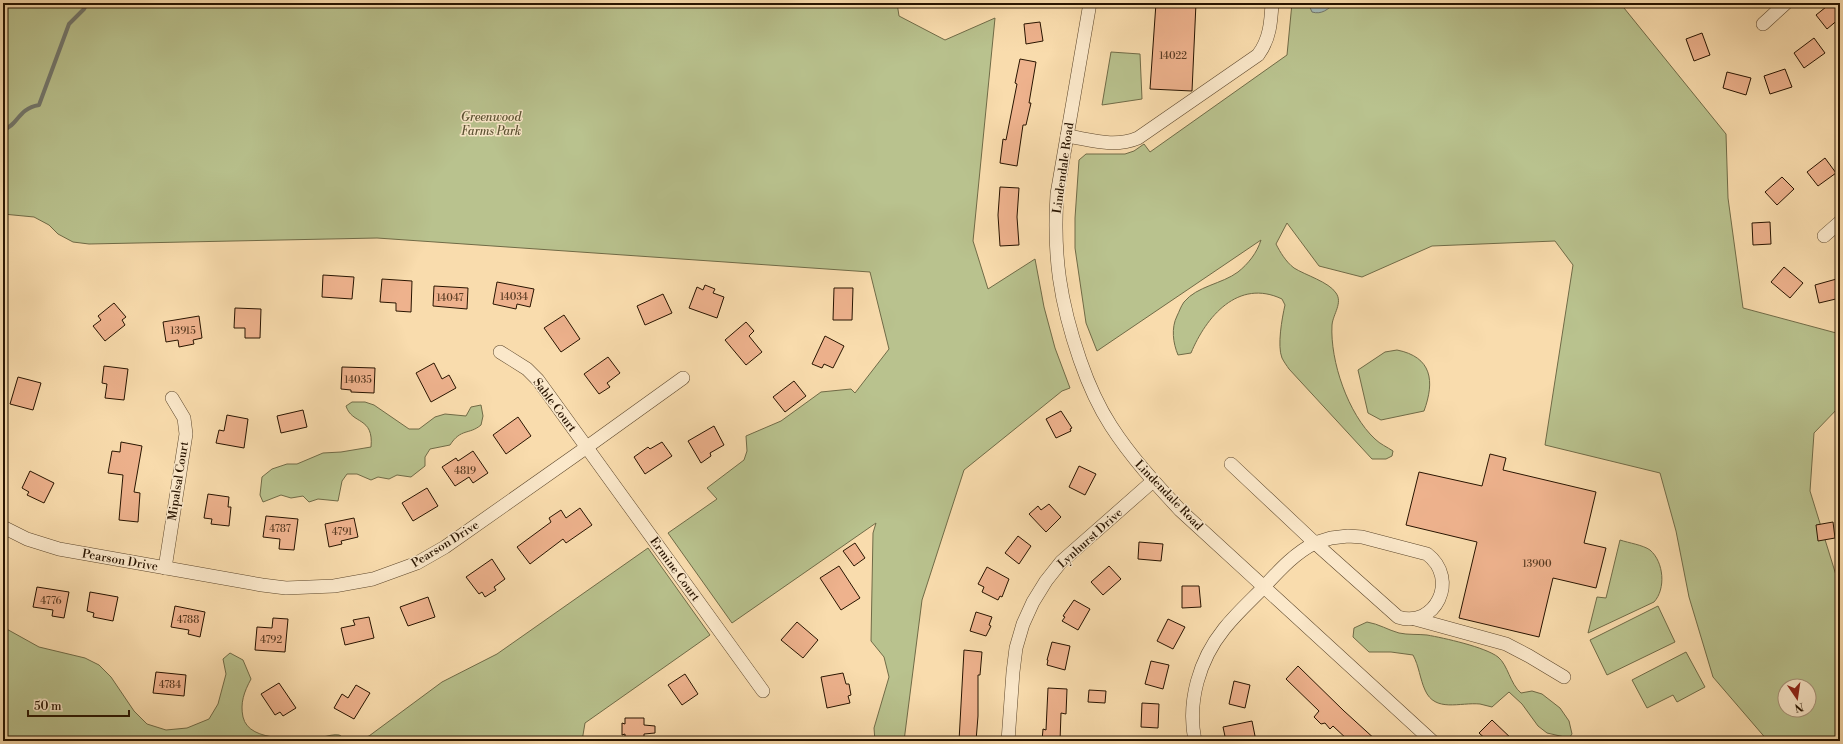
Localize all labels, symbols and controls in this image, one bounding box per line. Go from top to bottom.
house number: 14022 [1159,50,1187,62]
park label: Greenwood Farms Park [461,110,522,139]
street label: Lindendale Road [1050,121,1077,215]
house number: 14034 [500,291,528,303]
house number: 14047 [436,292,464,304]
house number: 13915 [170,325,196,337]
house number: 14035 [344,374,372,386]
street label: Sable Court [530,375,580,436]
street label: Mipalsal Court [165,440,192,522]
street label: Lindendale Road [1131,457,1206,534]
house number: 4819 [454,465,476,477]
street label: Lynhurst Drive [1055,505,1126,572]
street label: Pearson Drive [409,518,482,571]
house number: 4787 [269,523,291,535]
house number: 4791 [332,526,353,538]
street label: Ermine Court [646,534,703,605]
street label: Pearson Drive [81,546,159,575]
house number: 13900 [1522,558,1552,570]
house number: 4776 [40,595,62,607]
house number: 4788 [177,614,199,626]
house number: 4792 [260,634,282,646]
north arrow [1777,678,1817,718]
house number: 4784 [159,679,181,691]
scale bar [28,692,129,718]
text: 50 m [34,699,62,714]
text: N [1793,699,1805,715]

